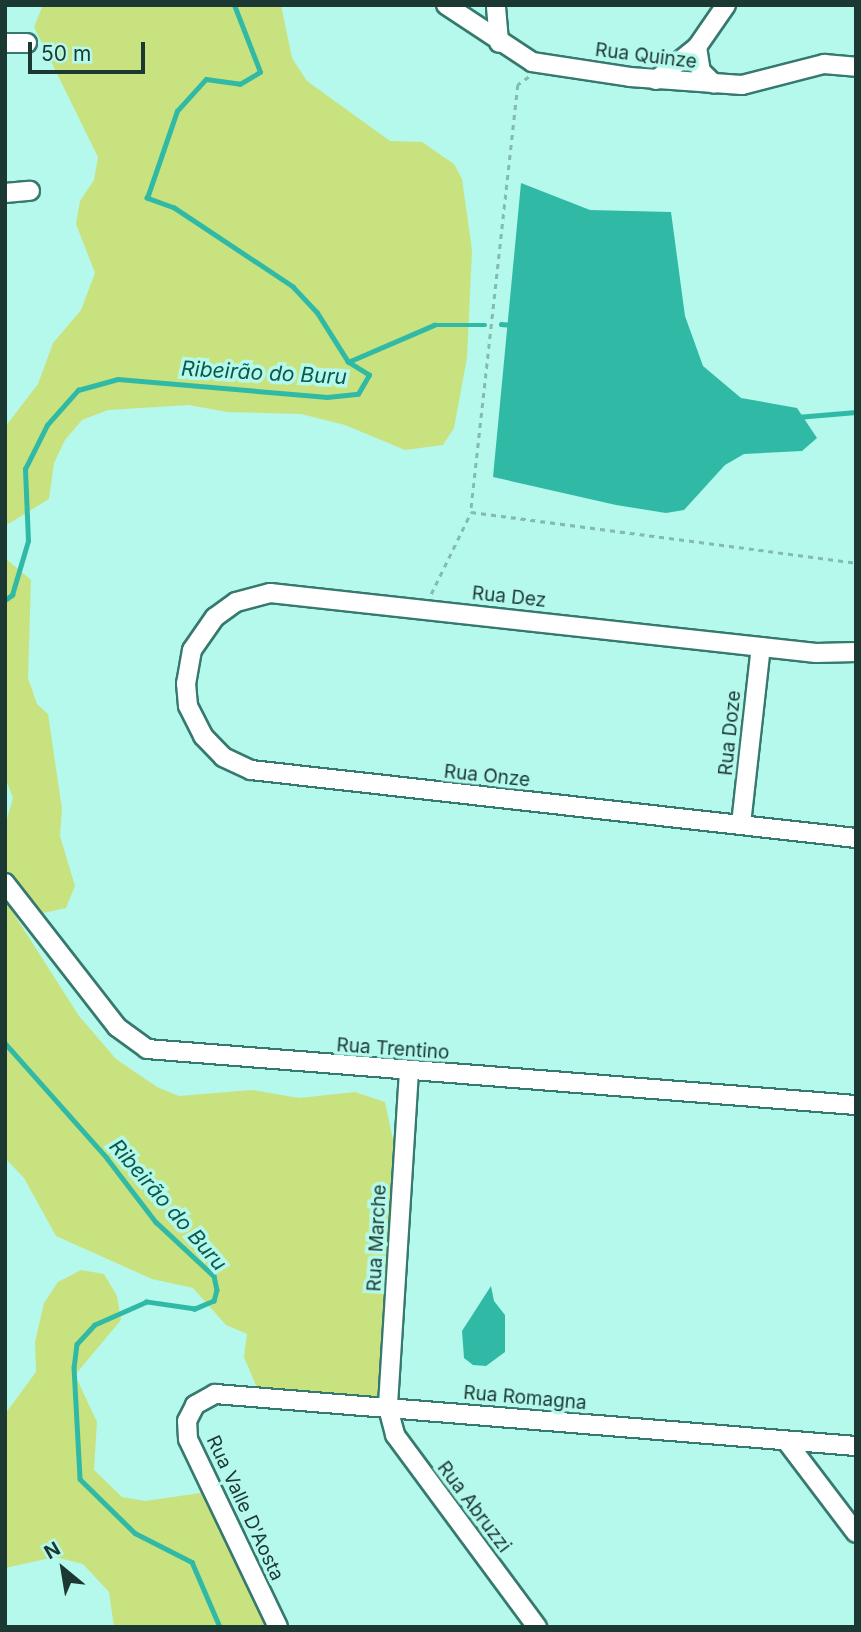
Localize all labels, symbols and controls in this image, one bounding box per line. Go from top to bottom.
scale bar [32,28,149,72]
street label: Rua Quinze [594,38,698,74]
text: 50 m [41,41,91,66]
water label: Ribeirão do Buru [181,356,347,390]
street label: Rua Dez [471,582,547,612]
street label: Rua Doze [714,689,746,777]
street label: Rua Onze [443,760,531,792]
street label: Rua Trentino [336,1034,450,1064]
water label: Ribeirão do Buru [104,1134,232,1276]
street label: Rua Marche [363,1184,391,1292]
street label: Rua Romagna [462,1381,588,1415]
street label: Rua Valle D'Aosta [201,1432,289,1584]
street label: Rua Abruzzi [432,1457,516,1557]
north arrow [28,1534,98,1604]
text: N [40,1537,64,1564]

